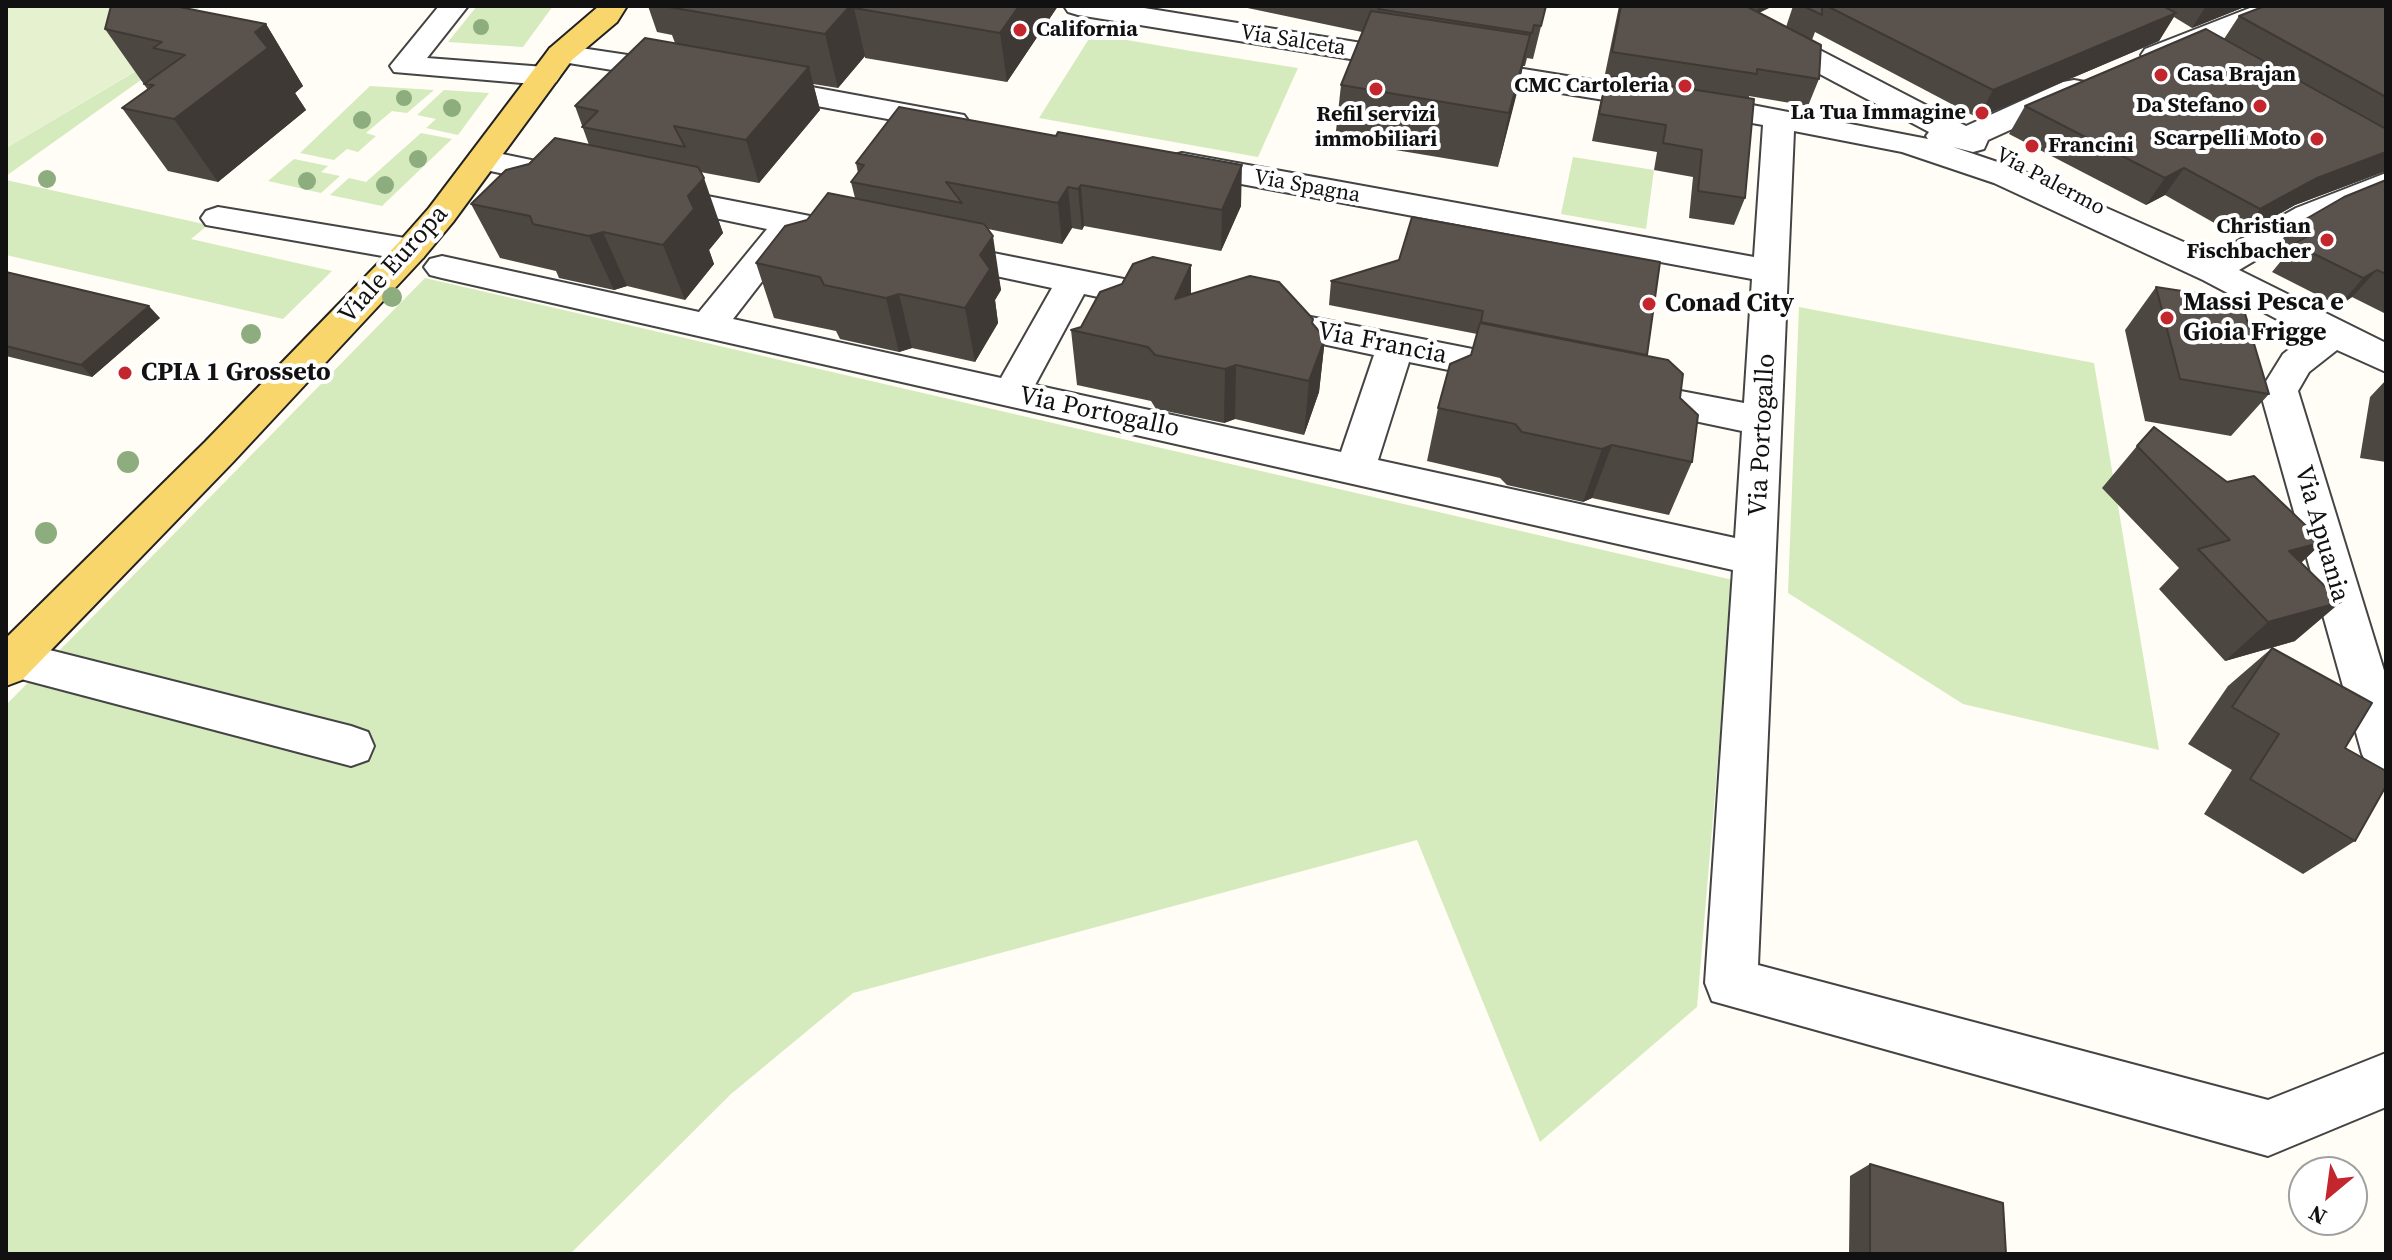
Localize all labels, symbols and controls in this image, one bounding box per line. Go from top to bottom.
place label: California [1036,17,1138,43]
street label: Via Salceta [1238,20,1348,62]
marker: California [1011,21,1029,39]
place label: Casa Brajan [2177,62,2296,88]
marker: Casa Brajan [2152,66,2170,84]
place label: CMC Cartoleria [1514,73,1669,99]
marker: CMC Cartoleria [1676,77,1694,95]
marker: Refil servizi immobiliari [1367,80,1385,98]
place label: Da Stefano [2136,93,2244,119]
marker: Da Stefano [2251,97,2269,115]
place label: La Tua Immagine [1790,100,1966,126]
place label: Refil servizi immobiliari [1315,102,1437,154]
marker: La Tua Immagine [1973,104,1991,122]
place label: Scarpelli Moto [2154,126,2301,152]
marker: Scarpelli Moto [2308,130,2326,148]
place label: Francini [2048,133,2134,159]
marker: Francini [2023,137,2041,155]
street label: Via Palermo [1991,142,2109,222]
street label: Via Spagna [1252,165,1362,209]
street label: Viale Europa [333,199,455,331]
place label: Christian Fischbacher [2187,214,2311,266]
marker: Christian Fischbacher [2318,231,2336,249]
place label: Massi Pesca e Gioia Frigge [2183,287,2344,348]
place label: Conad City [1665,288,1794,320]
marker: Conad City [1640,295,1658,313]
marker: Massi Pesca e Gioia Frigge [2158,309,2176,327]
street label: Via Francia [1314,316,1450,372]
street label: Via Portogallo [1743,353,1783,517]
place label: CPIA 1 Grosseto [141,357,331,389]
marker: CPIA 1 Grosseto [116,364,134,382]
street label: Via Portogallo [1016,381,1182,445]
street label: Via Apuania [2287,462,2355,606]
north arrow [2288,1156,2368,1236]
text: N [2303,1198,2332,1232]

